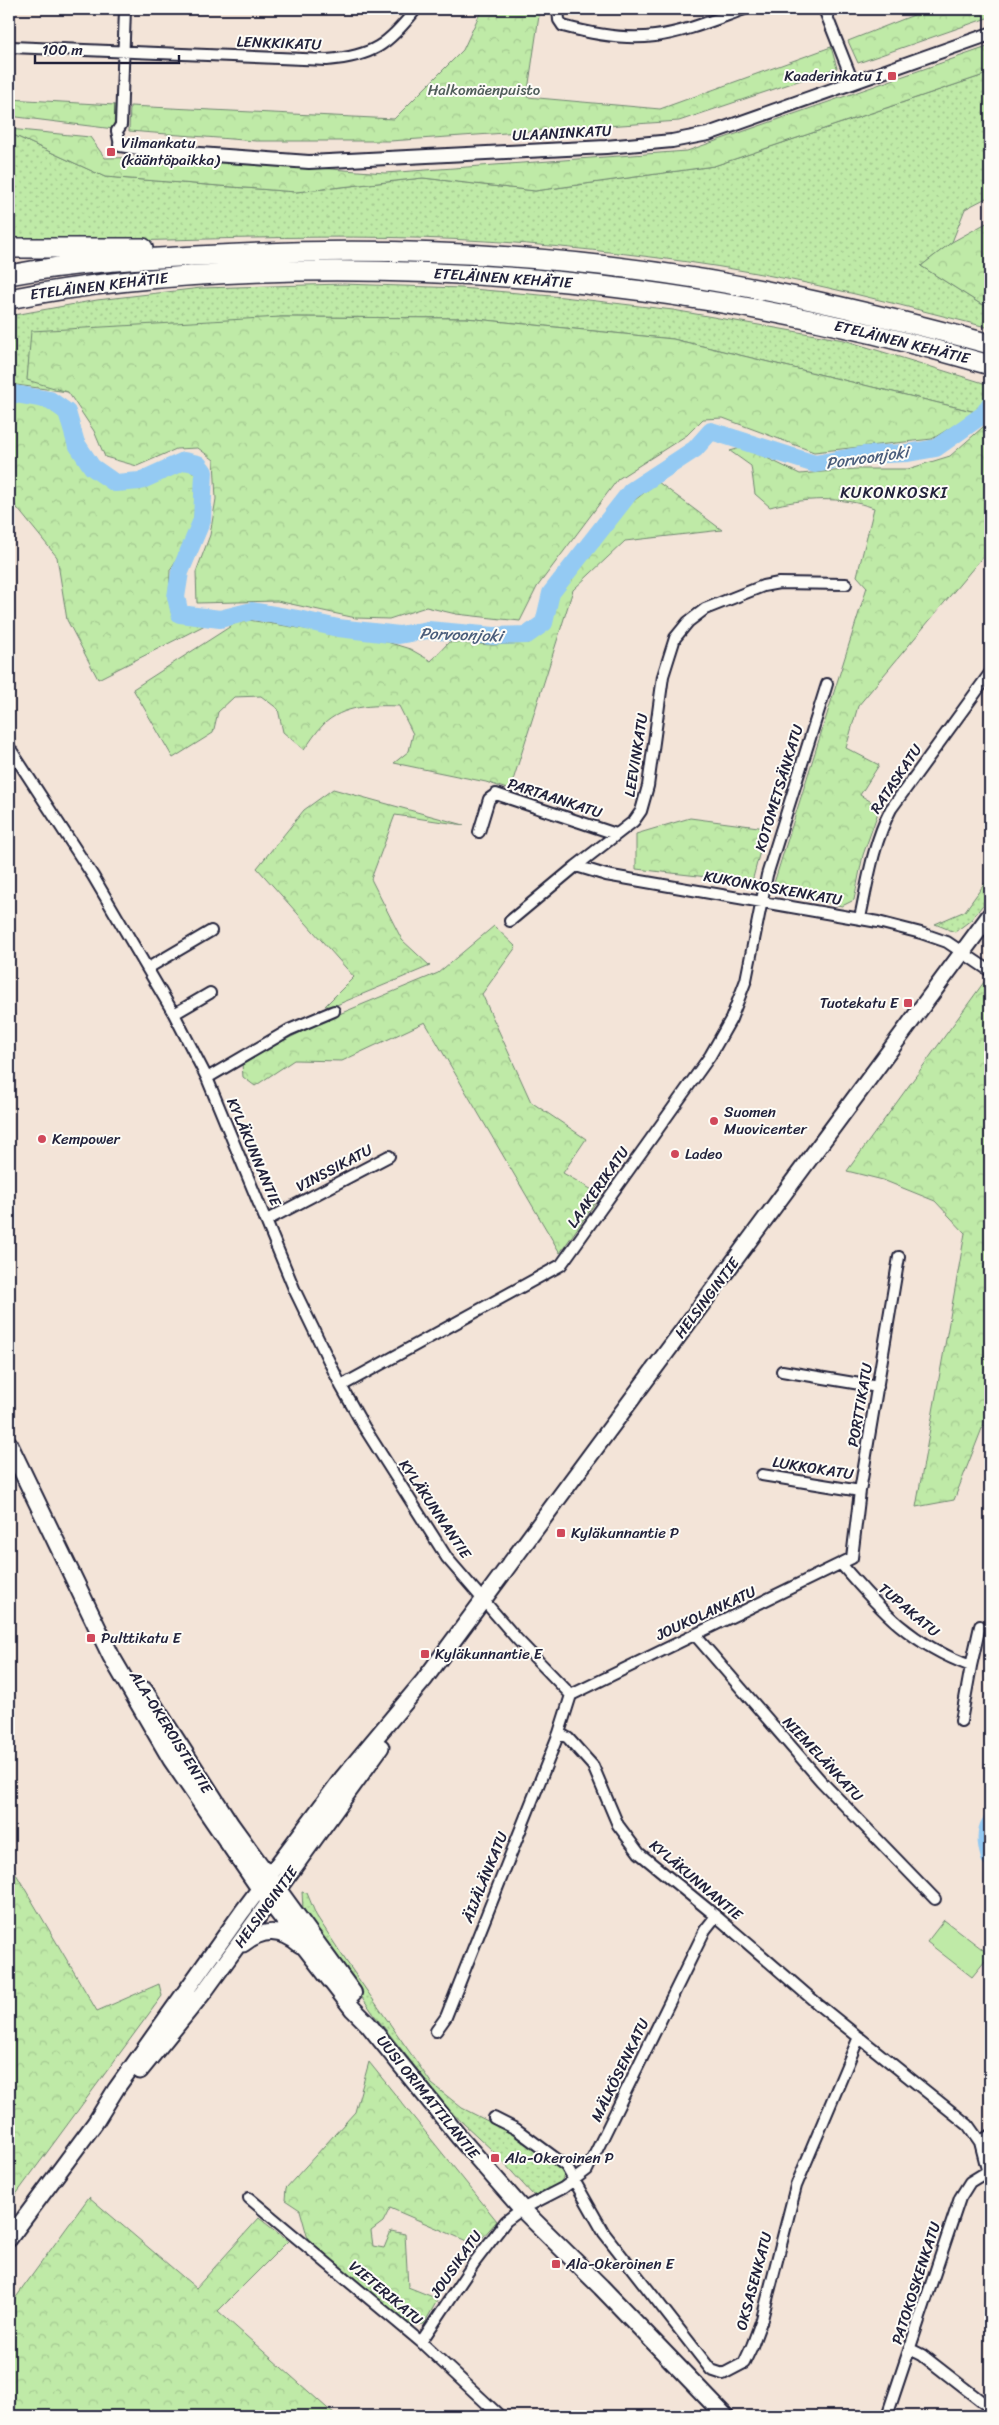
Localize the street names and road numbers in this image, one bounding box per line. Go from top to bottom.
street label: LENKKIKATU [236,29,323,58]
street label: ULAANINKATU [512,117,613,149]
street label: ETELÄINEN KEHÄTIE [433,260,575,296]
street label: ETELÄINEN KEHÄTIE [29,264,171,307]
street label: ETELÄINEN KEHÄTIE [832,313,974,372]
street label: LEEVINKATU [617,711,655,799]
street label: KOTOMETSÄNKATU [747,721,811,855]
street label: RATASKATU [863,738,930,819]
street label: PARTAANKATU [504,770,606,826]
street label: KUKONKOSKENKATU [702,863,845,913]
street label: KYLÄKUNNANTIE [219,1094,289,1212]
street label: VINSSIKATU [291,1136,378,1199]
street label: LAAKERIKATU [560,1140,636,1233]
street label: HELSINGINTIE [668,1251,747,1344]
street label: PORTTIKATU [840,1360,880,1449]
street label: LUKKOKATU [771,1449,856,1487]
street label: KYLÄKUNNANTIE [392,1454,479,1565]
street label: TUPAKATU [872,1576,946,1644]
street label: JOUKOLANKATU [650,1578,761,1648]
street label: ALA-OKEROISTENTIE [122,1664,220,1800]
street label: NIEMELÄNKATU [776,1710,870,1808]
street label: ÄIJÄLÄNKATU [454,1827,515,1928]
street label: KYLÄKUNNANTIE [643,1833,750,1928]
street label: HELSINGINTIE [227,1859,306,1953]
street label: MÄLKÖSENKATU [584,2013,657,2126]
street label: UUSI ORIMATTILANTIE [370,2029,487,2166]
street label: PATOKOSKENKATU [884,2218,948,2348]
street label: JOUSIKATU [423,2225,489,2304]
street label: OKSASENKATU [728,2229,780,2333]
street label: VIETERIKATU [343,2254,429,2332]

